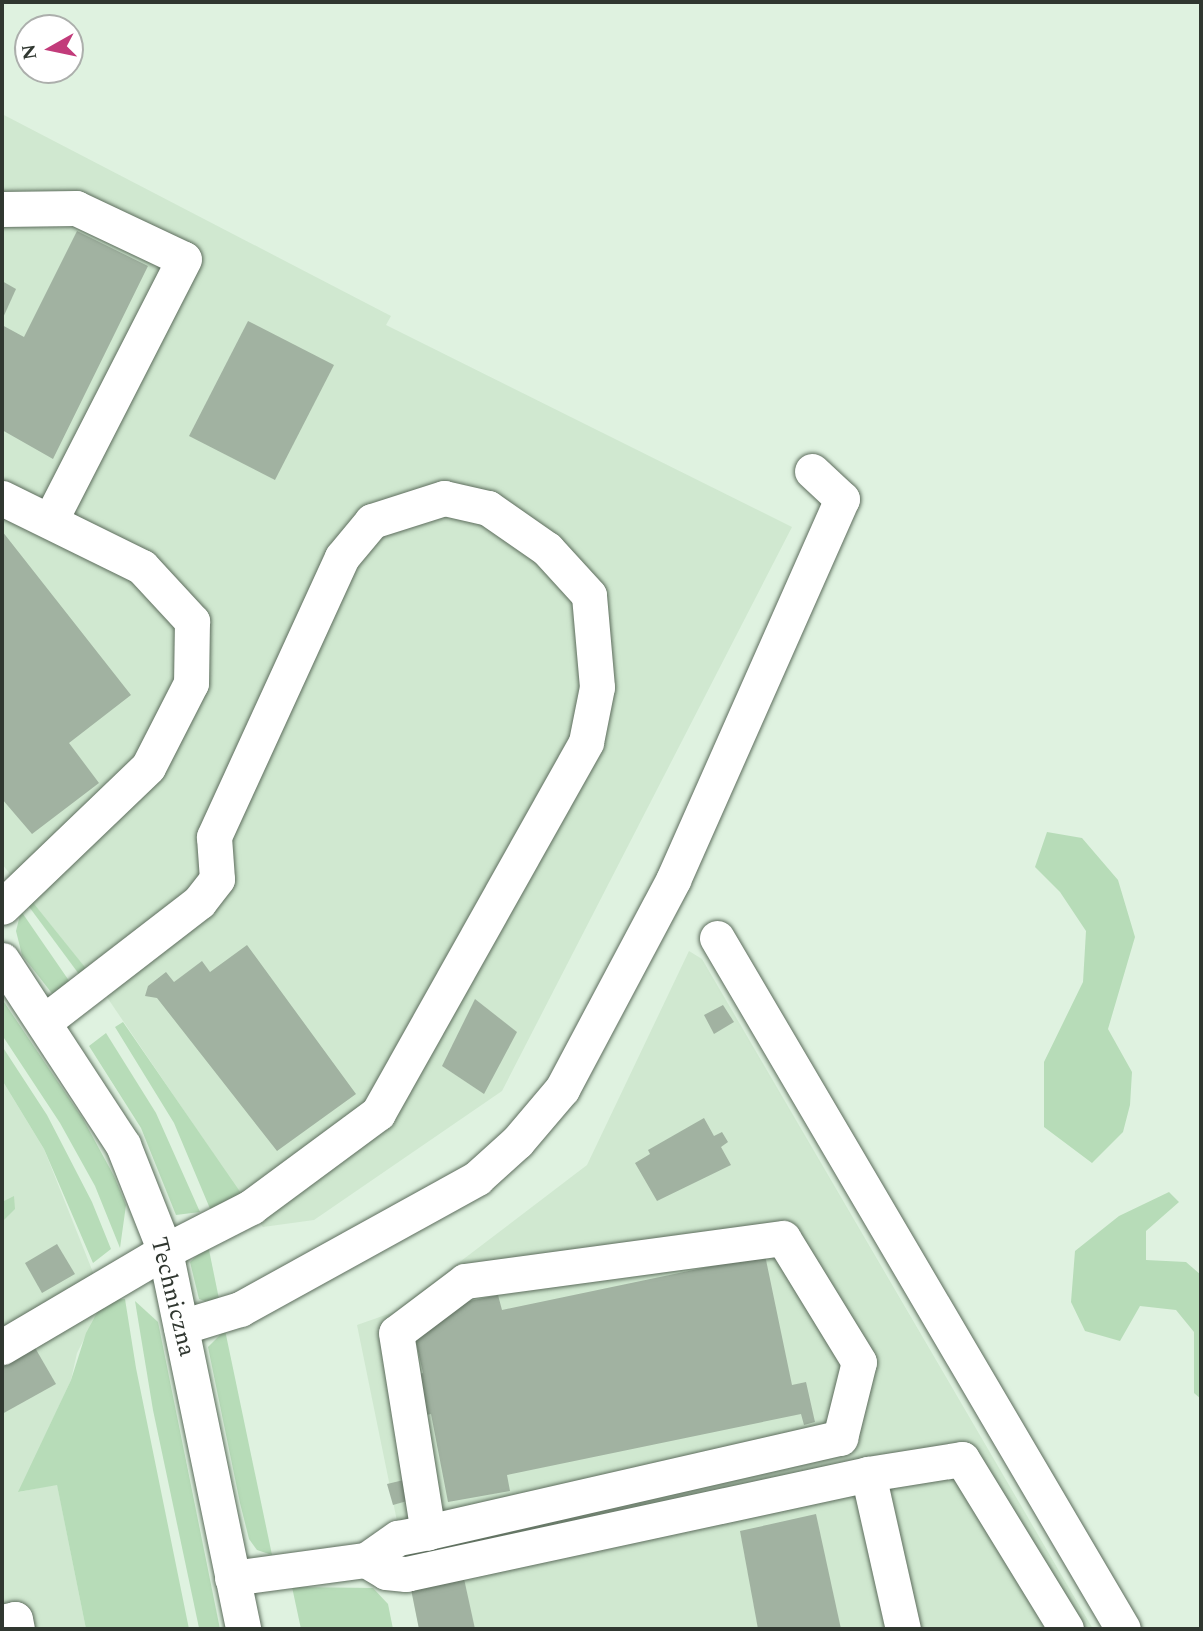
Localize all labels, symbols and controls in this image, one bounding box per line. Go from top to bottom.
north arrow [14,14,84,84]
text: N [14,42,45,62]
street label: Techniczna [143,1234,201,1360]

